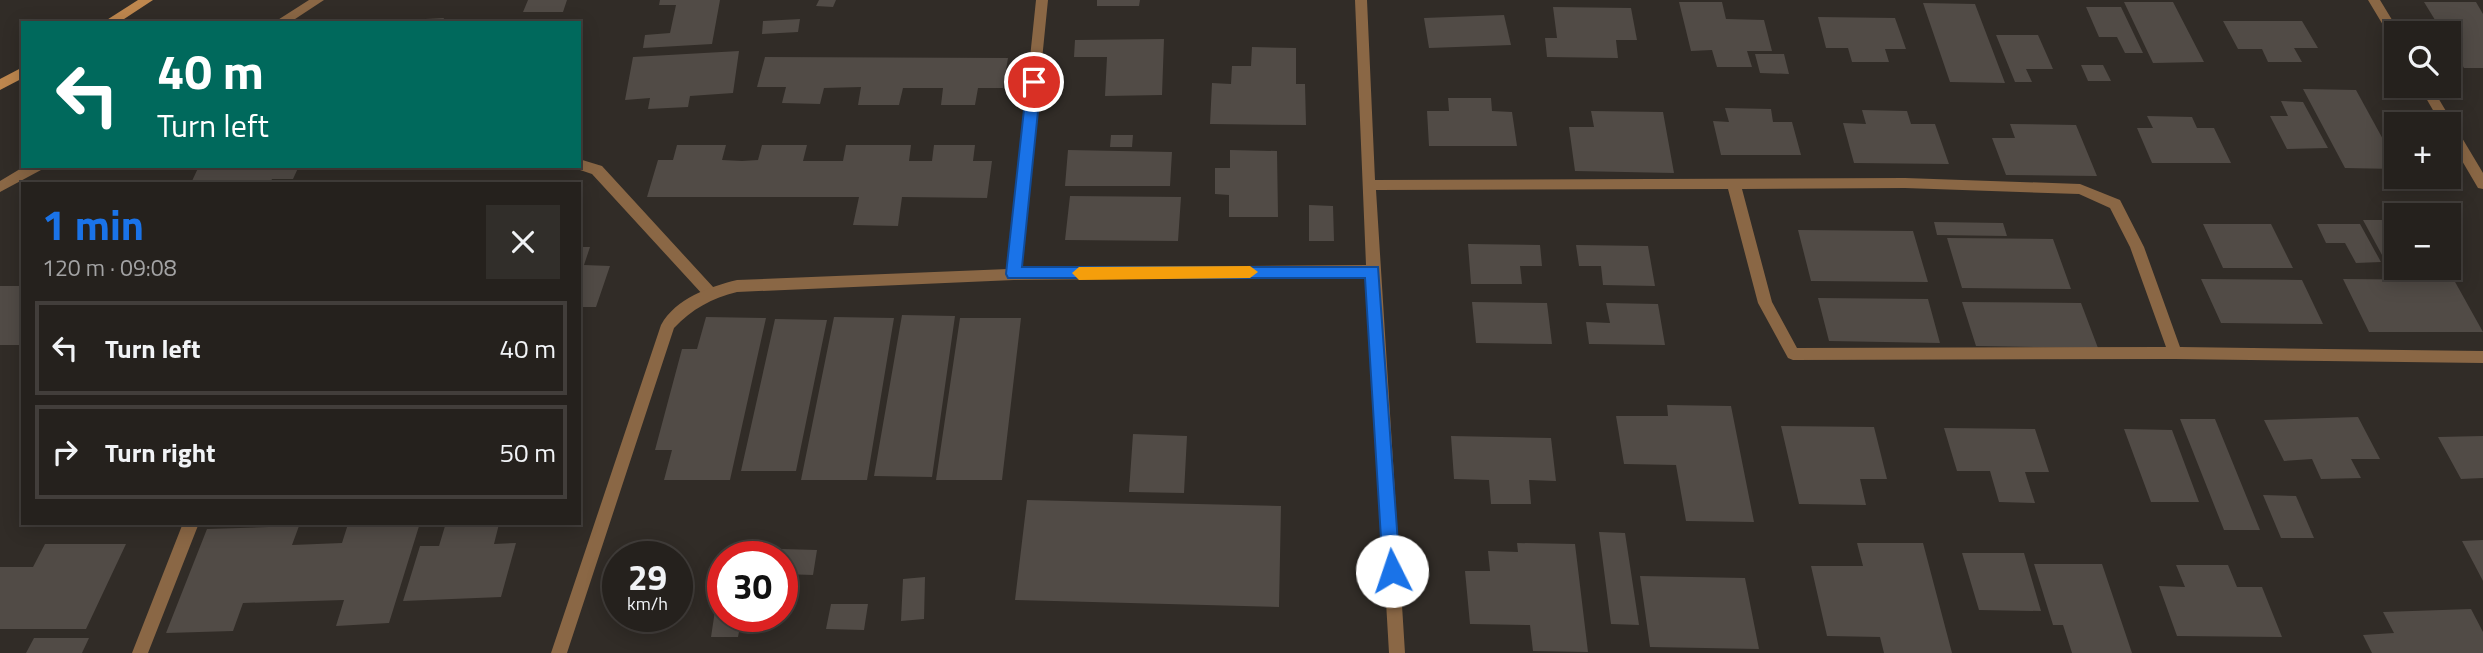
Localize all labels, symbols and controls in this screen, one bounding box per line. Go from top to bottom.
map controls [2384,21,2461,280]
button: search [2384,21,2461,98]
text: 40 m [157,33,264,108]
icon: left [42,49,133,140]
pin [1004,52,1064,112]
icon: arrive [1015,63,1053,101]
text: Turn left [157,101,269,149]
button: + [2384,112,2461,189]
text: 1 min [42,192,144,256]
button: − [2384,203,2461,280]
button: close [486,205,560,279]
text: 120 m · 09:08 [42,250,177,285]
icon: left [46,329,84,367]
text: Turn left [105,329,200,368]
text: 40 m [499,329,556,368]
icon: right [46,433,84,471]
text: Turn right [105,433,216,472]
text: 50 m [499,433,556,472]
position arrow [1355,534,1429,608]
speed limit sign: 30 [707,541,798,632]
text: 29 [628,550,667,604]
text: km/h [627,590,668,617]

